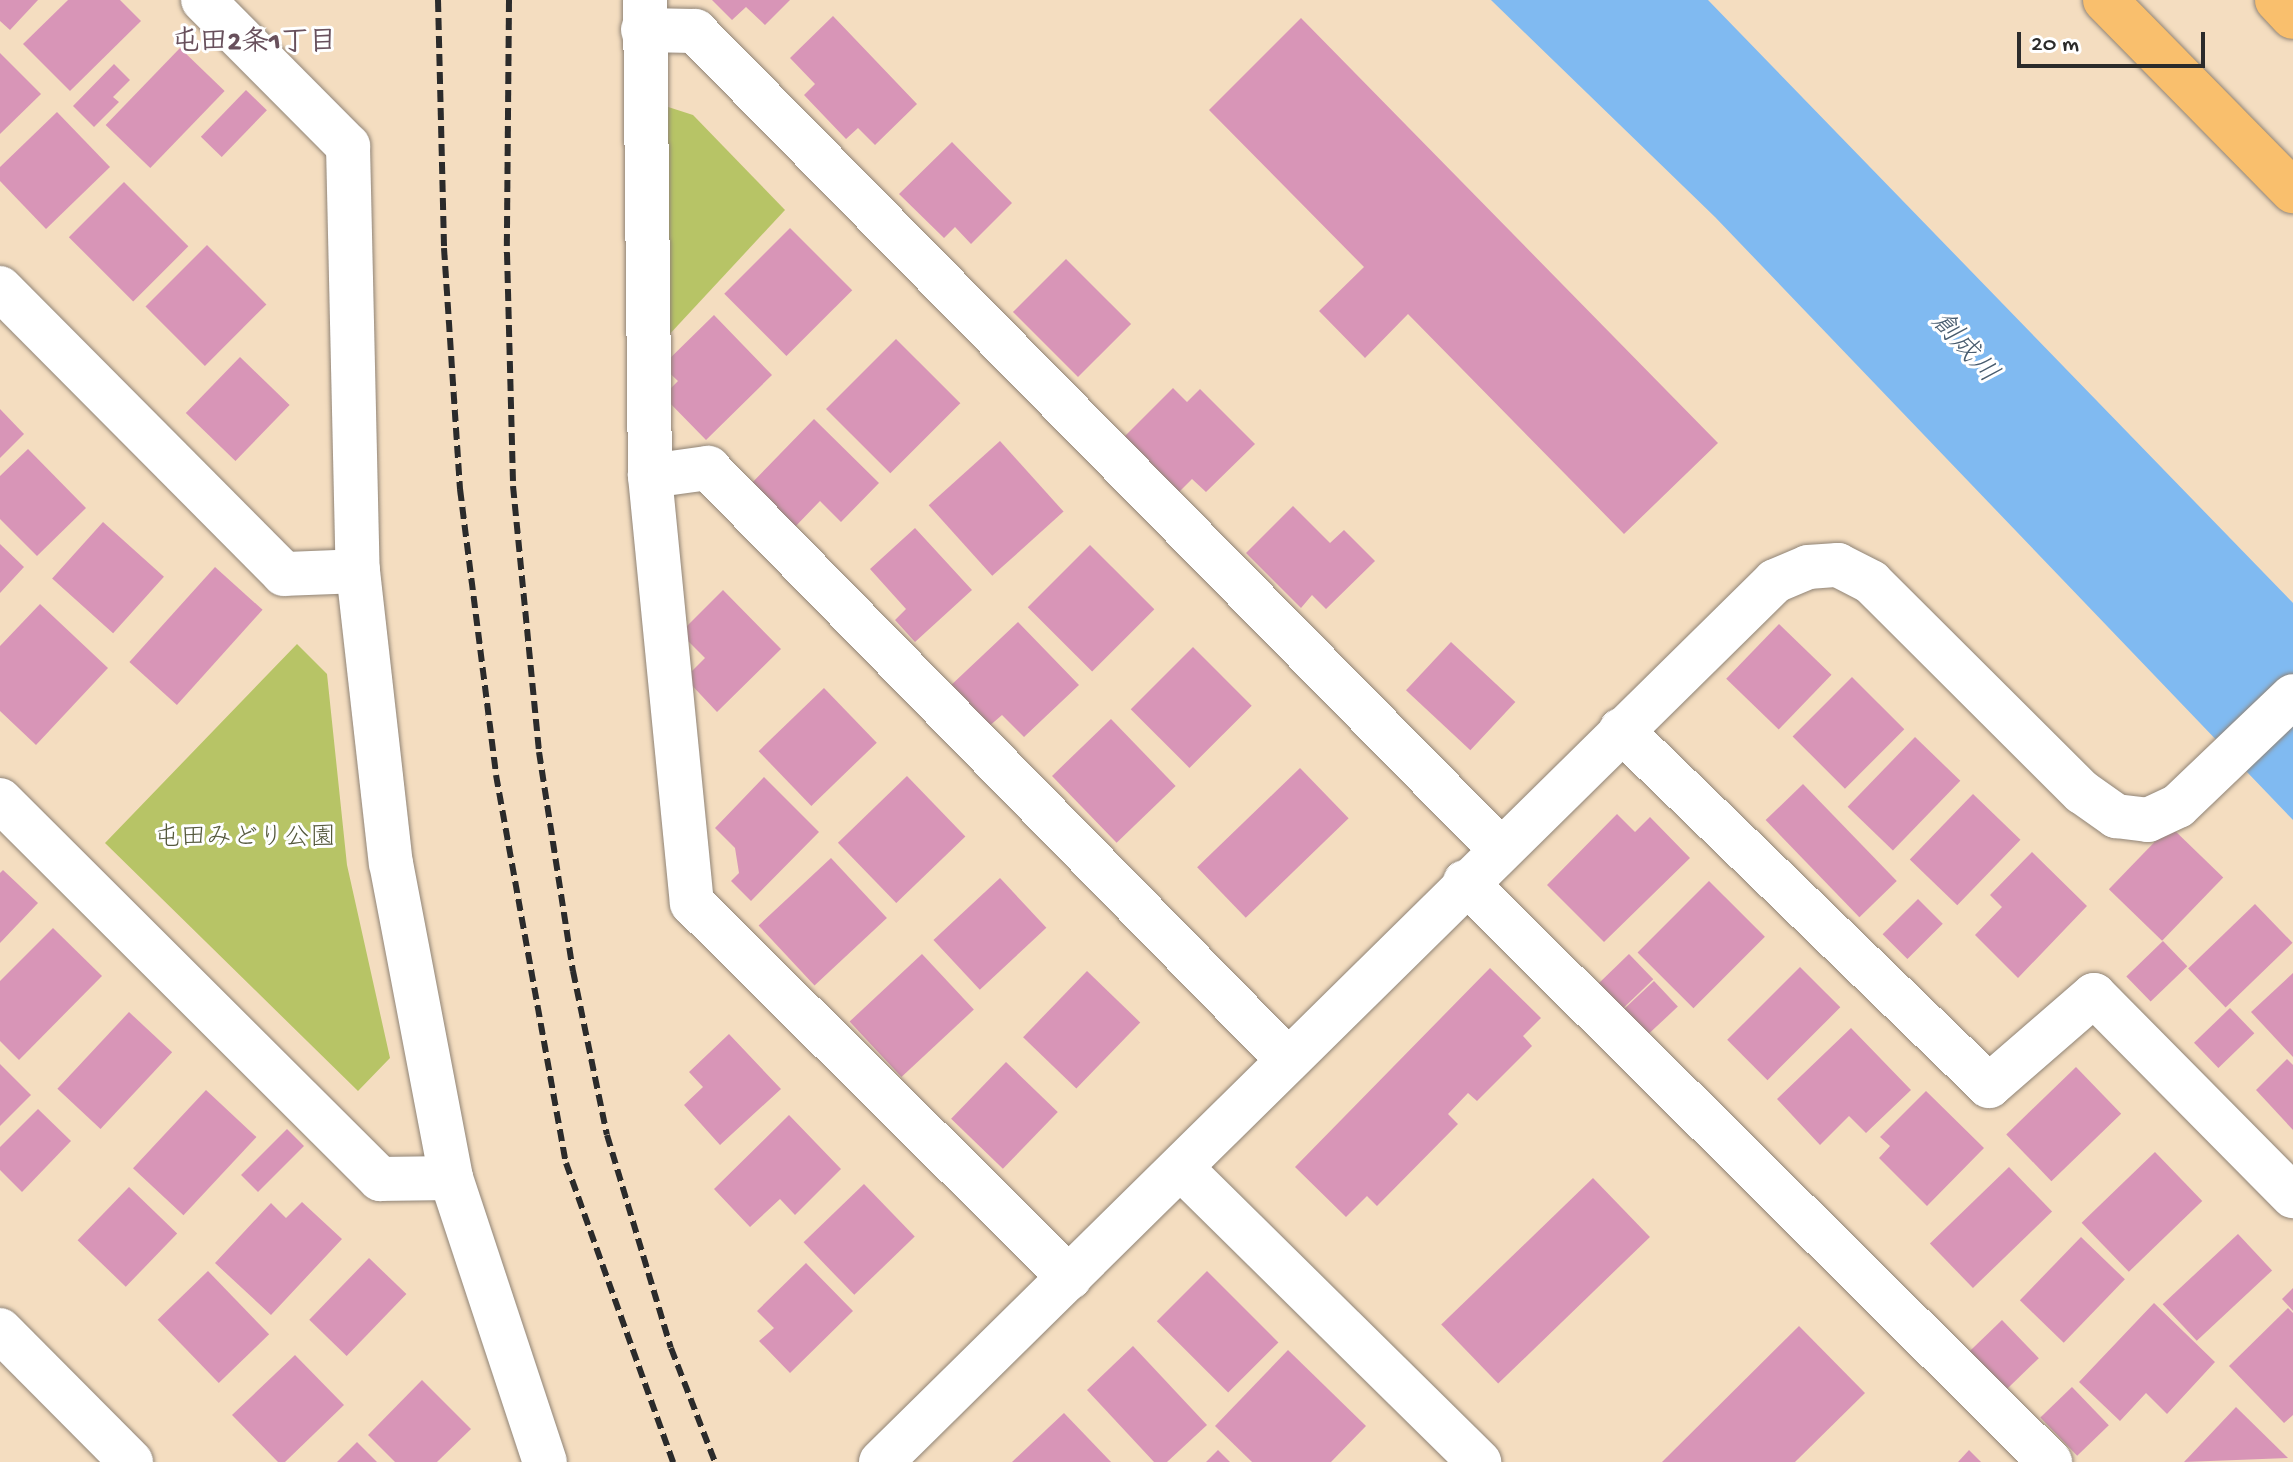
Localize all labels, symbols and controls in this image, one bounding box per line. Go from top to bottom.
scale bar [2021,16,2209,66]
district label: 屯田2条1丁目 [171,27,337,61]
text: 20 m [2031,31,2079,60]
water label: 創成川 [1922,307,2004,391]
park label: 屯田みどり公園 [154,824,336,856]

